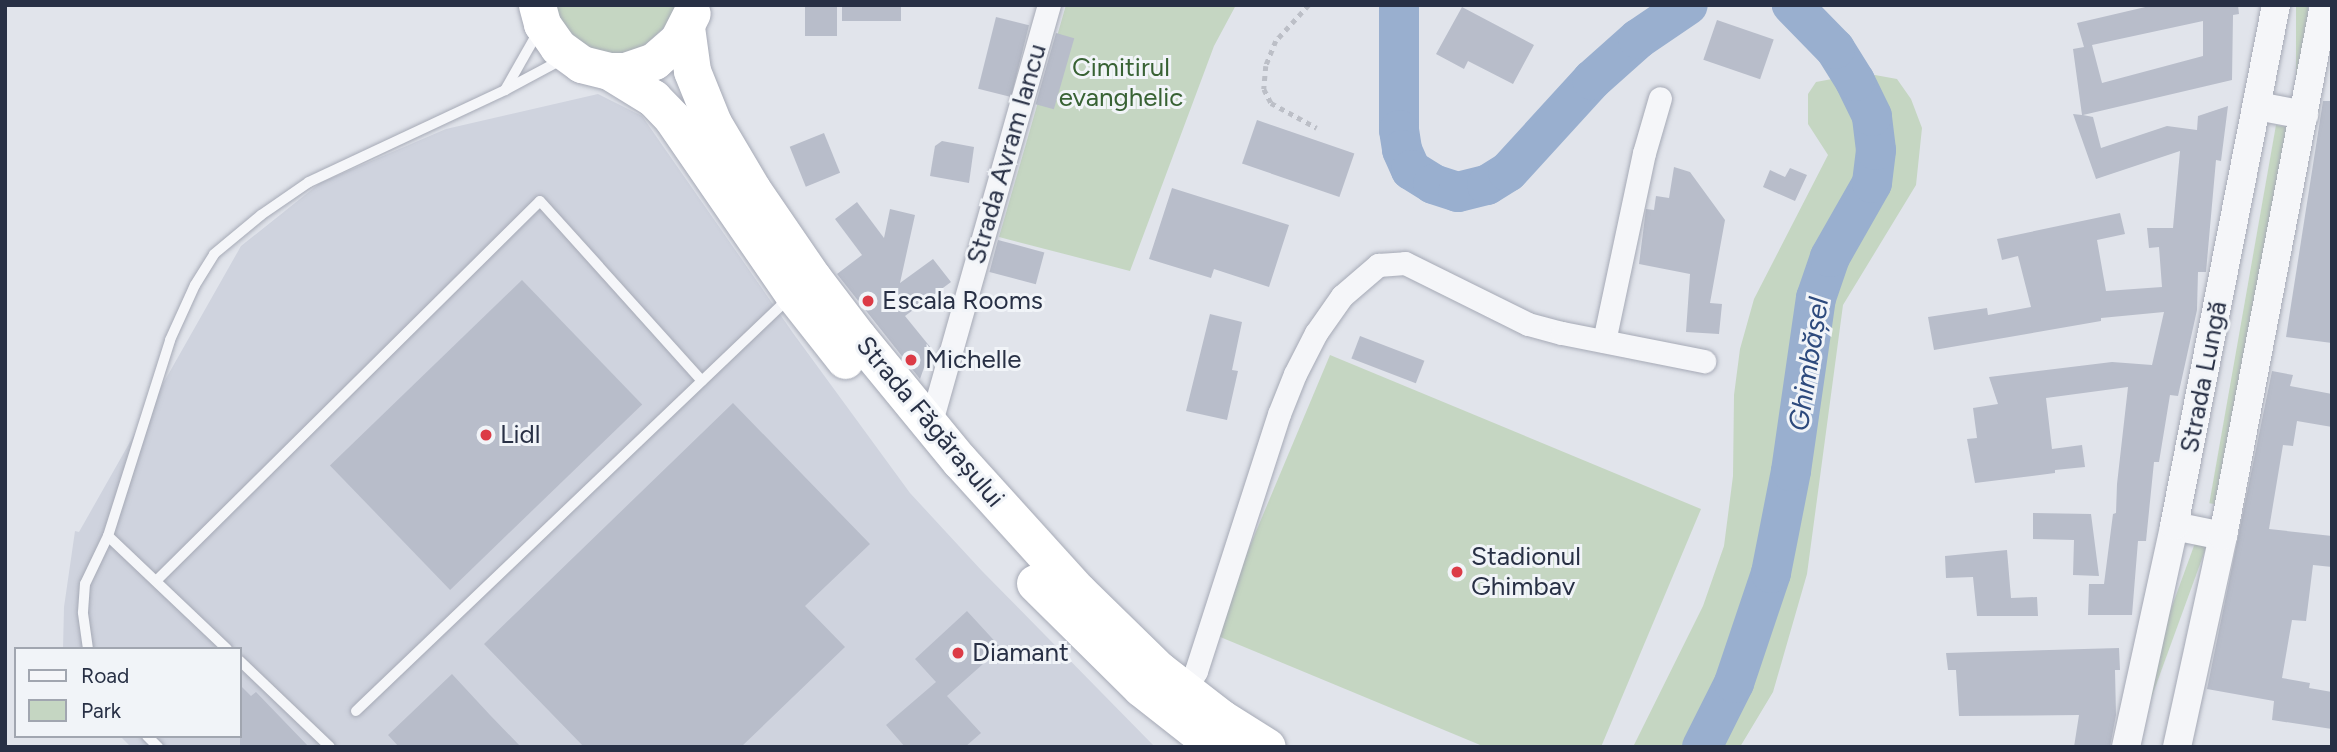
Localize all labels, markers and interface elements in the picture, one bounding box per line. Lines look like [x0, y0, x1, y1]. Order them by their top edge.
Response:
street label: Strada Avram Iancu [961, 40, 1053, 268]
park label: Cimitirul evanghelic [1059, 52, 1183, 114]
place label: Escala Rooms [882, 285, 1043, 317]
marker: Escala Rooms [860, 293, 876, 309]
water label: Ghimbășel [1781, 295, 1835, 433]
street label: Strada Lungă [2174, 299, 2234, 455]
street label: Strada Făgărașului [849, 330, 1011, 514]
place label: Michelle [925, 344, 1021, 376]
marker: Michelle [903, 352, 919, 368]
place label: Lidl [500, 419, 541, 451]
marker: Lidl [478, 427, 494, 443]
place label: Stadionul Ghimbav [1471, 541, 1581, 602]
marker: Stadionul Ghimbav [1449, 564, 1465, 580]
place label: Diamant [972, 637, 1069, 669]
marker: Diamant [950, 645, 966, 661]
legend [14, 647, 242, 738]
text: Road [81, 663, 129, 688]
text: Park [81, 698, 121, 723]

